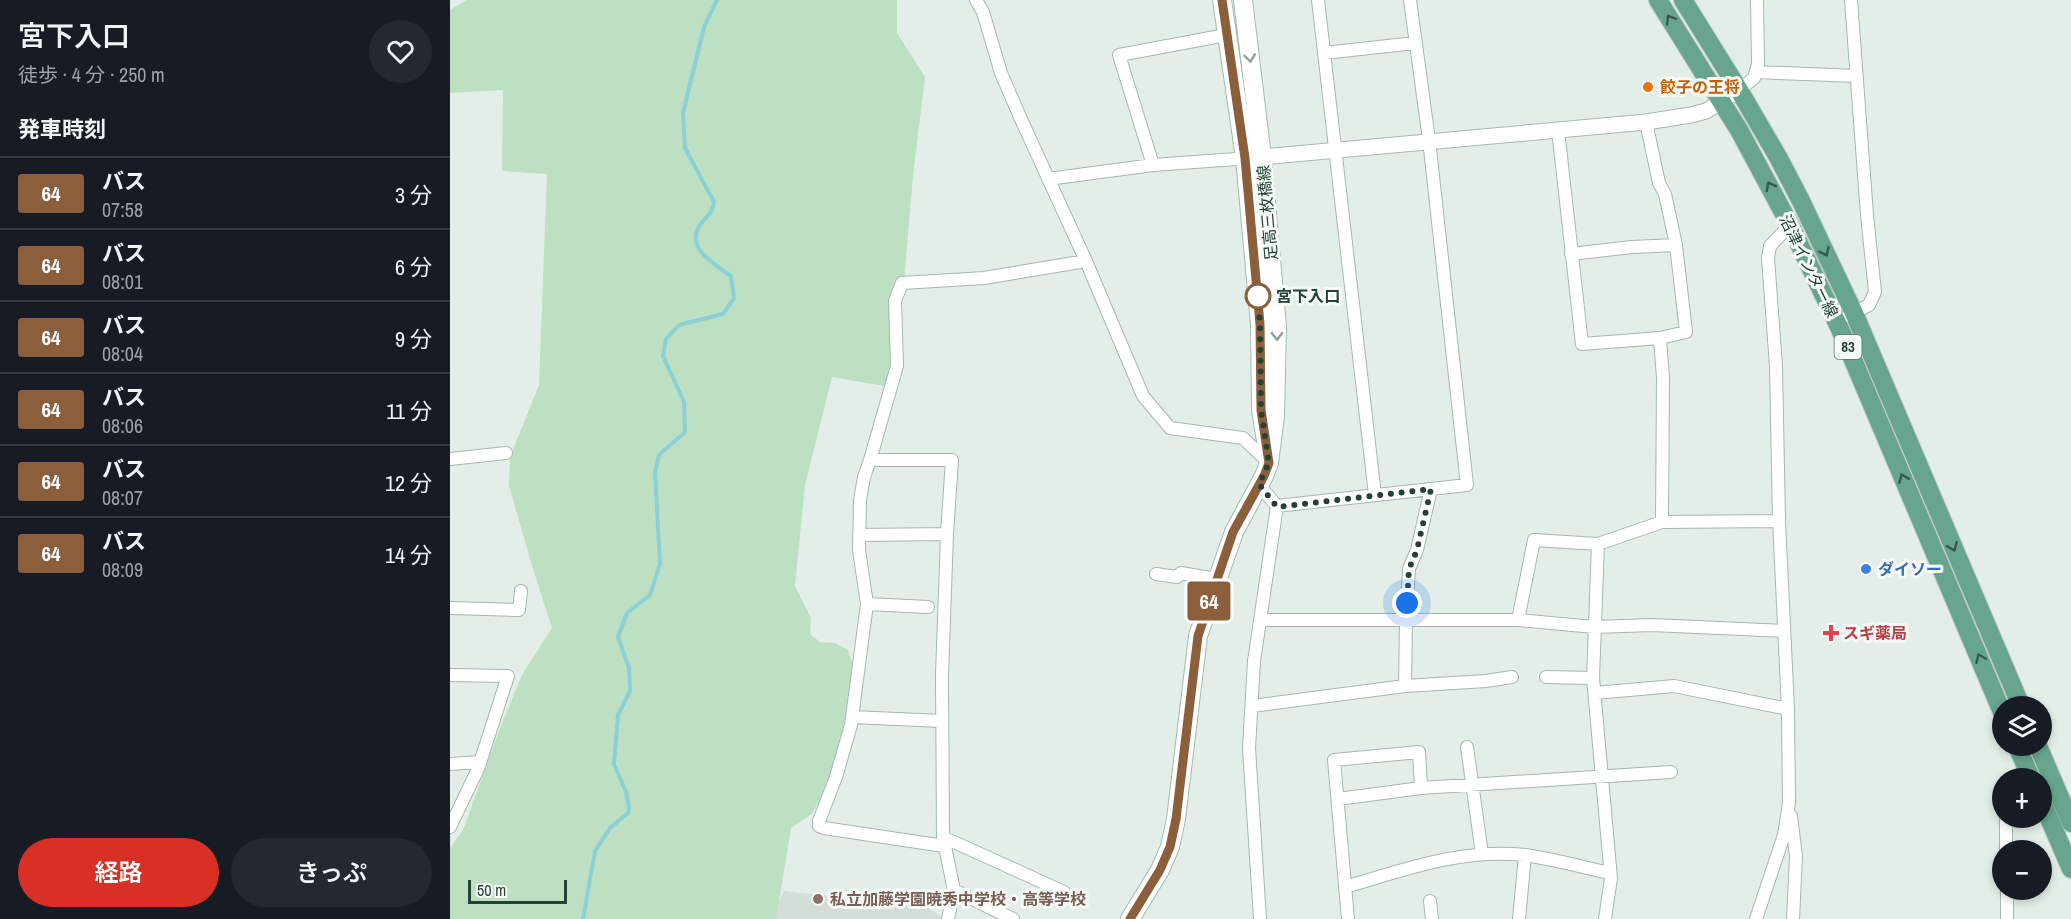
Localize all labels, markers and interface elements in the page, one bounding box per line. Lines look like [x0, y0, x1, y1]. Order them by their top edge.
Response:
one-way arrow [1666, 15, 1678, 25]
text: 宮下入口 [18, 17, 130, 55]
button: heart [369, 20, 432, 83]
one-way arrow [1243, 54, 1256, 63]
text: 徒歩 · 4 分 · 250 m [18, 61, 165, 88]
place label: 餃子の王将 [1660, 76, 1740, 98]
marker: 餃子の王将 [1641, 80, 1655, 94]
text: 発車時刻 [18, 114, 106, 144]
street label: 足高三枚橋線 [1252, 164, 1282, 262]
text: バス [102, 166, 146, 196]
text: 64 [41, 179, 61, 208]
text: 3 分 [395, 180, 432, 210]
one-way arrow [1766, 182, 1778, 193]
text: 07:58 [102, 196, 143, 223]
street label: 沼津インター線 [1775, 211, 1843, 321]
text: バス [102, 238, 146, 268]
one-way arrow [1817, 246, 1829, 257]
text: 64 [41, 251, 61, 280]
text: 6 分 [395, 252, 432, 282]
text: 08:01 [102, 268, 143, 295]
marker: 宮下入口 [1245, 283, 1271, 309]
place label: 宮下入口 [1276, 285, 1340, 307]
text: バス [102, 310, 146, 340]
text: 64 [41, 323, 61, 352]
text: 9 分 [395, 324, 432, 354]
one-way arrow [1271, 331, 1283, 340]
road number: 83 [1834, 335, 1862, 359]
text: 08:04 [102, 340, 143, 367]
text: バス [102, 382, 146, 412]
text: 64 [41, 395, 61, 424]
text: 11 分 [386, 396, 432, 426]
text: 08:06 [102, 412, 143, 439]
text: バス [102, 454, 146, 484]
text: 64 [41, 467, 61, 496]
text: 12 分 [385, 468, 432, 498]
one-way arrow [1898, 474, 1910, 485]
text: 08:07 [102, 484, 143, 511]
text: バス [102, 526, 146, 556]
text: 64 [41, 539, 61, 568]
text: 14 分 [385, 540, 432, 570]
one-way arrow [1946, 540, 1958, 551]
text: 08:09 [102, 556, 143, 583]
place label: ダイソー [1878, 558, 1942, 580]
marker: ダイソー [1859, 562, 1873, 576]
line badge: 64 [1182, 582, 1236, 620]
text: 64 [1199, 587, 1219, 616]
your location [1392, 588, 1422, 618]
place label: スギ薬局 [1843, 622, 1907, 644]
marker: スギ薬局 [1824, 626, 1838, 640]
one-way arrow [1975, 653, 1987, 664]
map controls [1992, 696, 2052, 900]
button: layers [1992, 696, 2052, 756]
button: + [1992, 768, 2052, 828]
button: 経路 [18, 838, 219, 907]
button: きっぷ [231, 838, 432, 907]
button: − [1992, 840, 2052, 900]
scale bar [468, 877, 567, 904]
text: 50 m [477, 879, 506, 901]
place label: 私立加藤学園暁秀中学校・高等学校 [830, 888, 1086, 910]
marker: 私立加藤学園暁秀中学校・高等学校 [811, 892, 825, 906]

